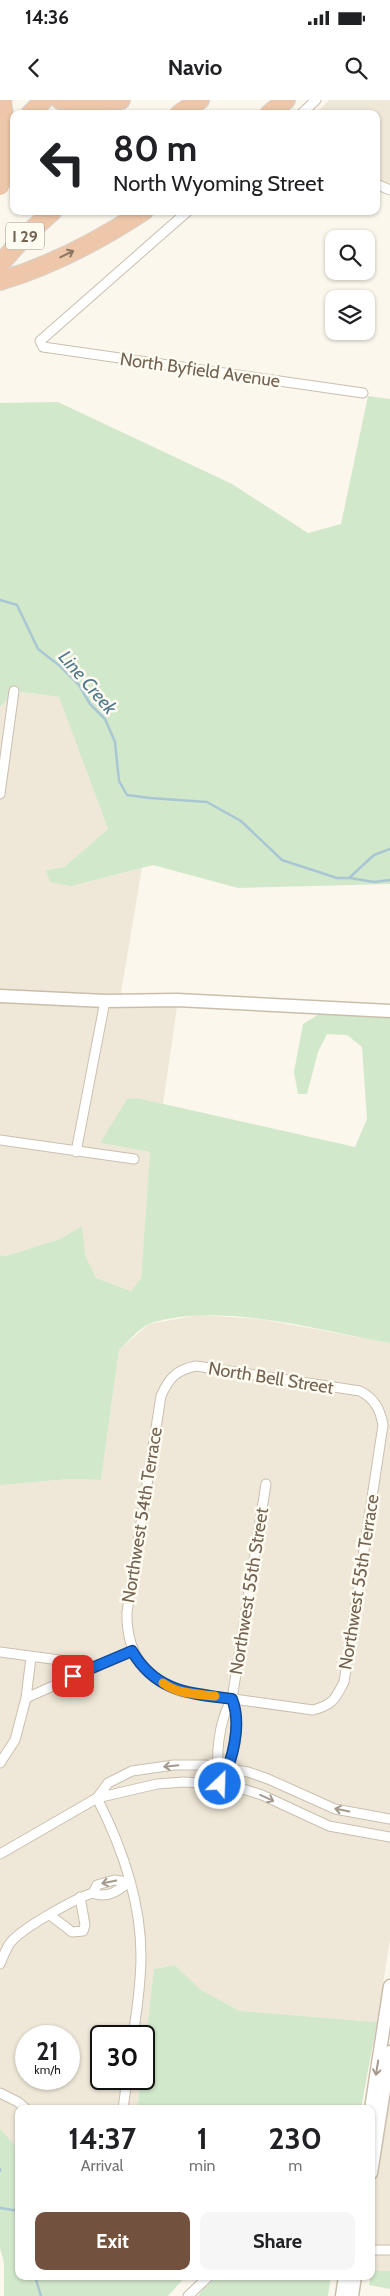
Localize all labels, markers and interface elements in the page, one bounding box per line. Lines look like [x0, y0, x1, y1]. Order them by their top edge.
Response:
text: 14:36 [25, 6, 69, 29]
icon: back [20, 54, 48, 82]
text: Navio [168, 54, 222, 81]
icon: search [342, 54, 370, 82]
text: 80 m [113, 127, 197, 170]
icon: left [30, 130, 95, 195]
text: North Wyoming Street [113, 170, 324, 197]
road number: I 29 [6, 222, 44, 250]
map controls [325, 230, 375, 340]
button: search [325, 230, 375, 280]
one-way arrow [59, 249, 74, 258]
button: layers [325, 290, 375, 340]
street label: North Byfield Avenue [118, 348, 282, 392]
water label: Line Creek [54, 646, 122, 720]
street label: North Bell Street [207, 1357, 335, 1399]
street label: Northwest 54th Terrace [117, 1425, 167, 1605]
street label: Northwest 55th Terrace [334, 1493, 384, 1671]
street label: Northwest 55th Street [225, 1506, 273, 1676]
pin [52, 1655, 94, 1697]
icon: arrive [59, 1662, 87, 1690]
position arrow [193, 1757, 245, 1809]
one-way arrow [163, 1761, 179, 1771]
one-way arrow [259, 1793, 274, 1803]
one-way arrow [335, 1805, 351, 1815]
one-way arrow [101, 1878, 117, 1888]
speed limit sign: 30 [90, 2025, 155, 2090]
text: 21 [36, 2036, 59, 2066]
one-way arrow [372, 2060, 382, 2076]
text: km/h [34, 2062, 61, 2077]
text: 14:37 [68, 2120, 136, 2157]
text: 1 [197, 2120, 208, 2157]
text: 230 [269, 2120, 322, 2157]
text: Arrival [81, 2156, 123, 2175]
text: min [189, 2156, 215, 2175]
text: m [288, 2156, 302, 2175]
button: Exit [35, 2212, 190, 2270]
button: Share [200, 2212, 355, 2270]

